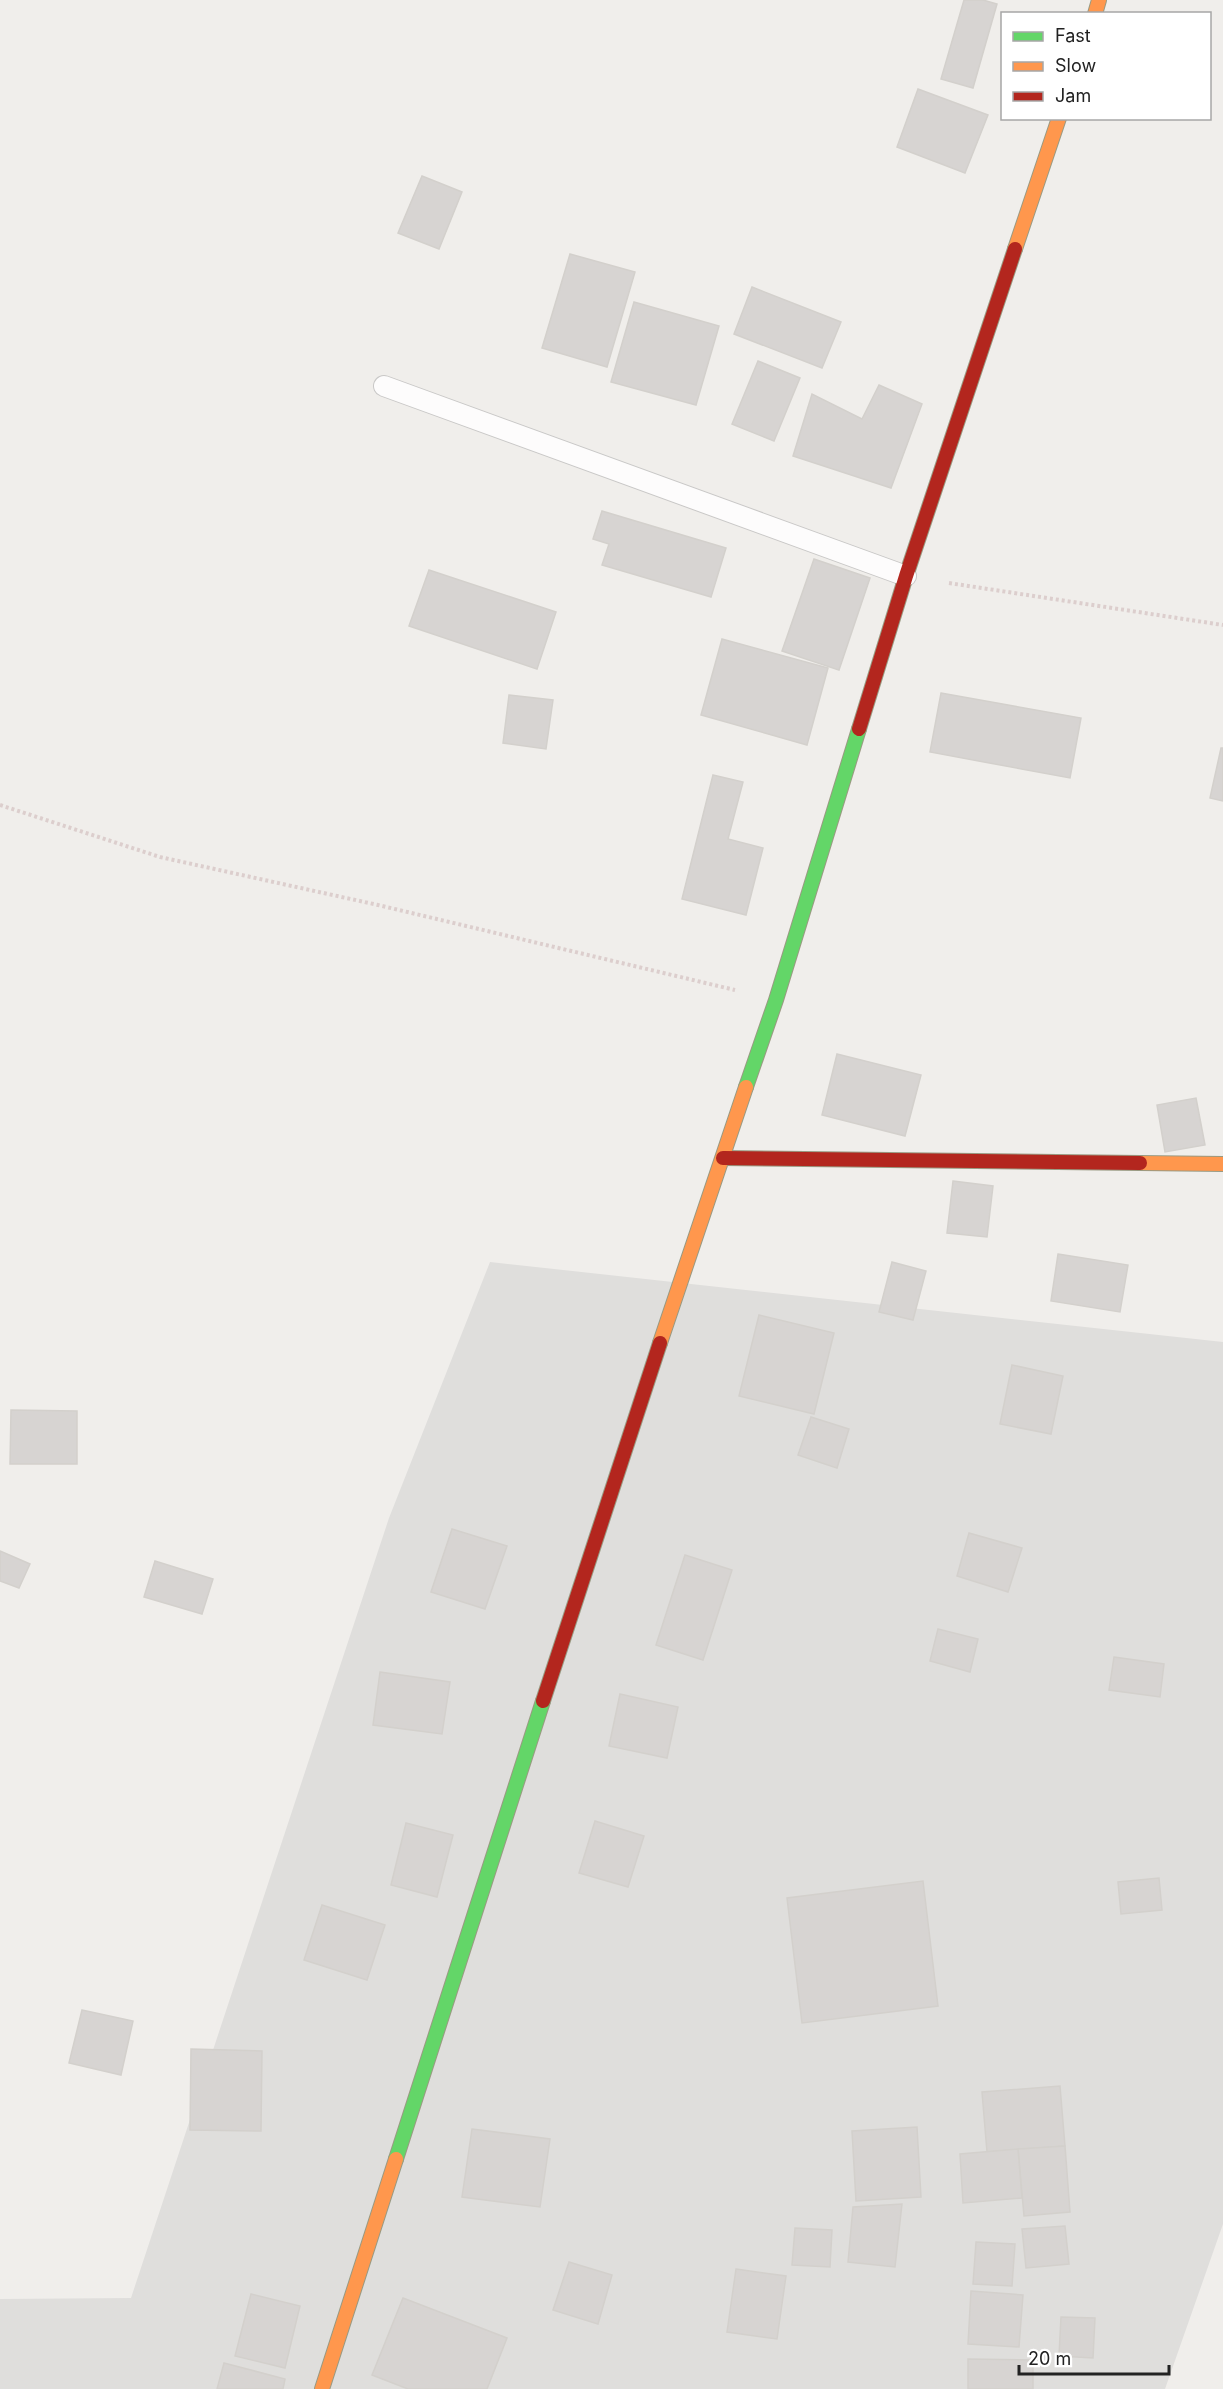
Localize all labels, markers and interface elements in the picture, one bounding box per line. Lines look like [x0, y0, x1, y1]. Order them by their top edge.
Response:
legend [1001, 12, 1211, 120]
text: Fast [1055, 25, 1091, 46]
text: Slow [1055, 55, 1096, 76]
text: Jam [1055, 85, 1091, 106]
scale bar [1019, 2338, 1169, 2376]
text: 20 m [1028, 2348, 1071, 2369]

